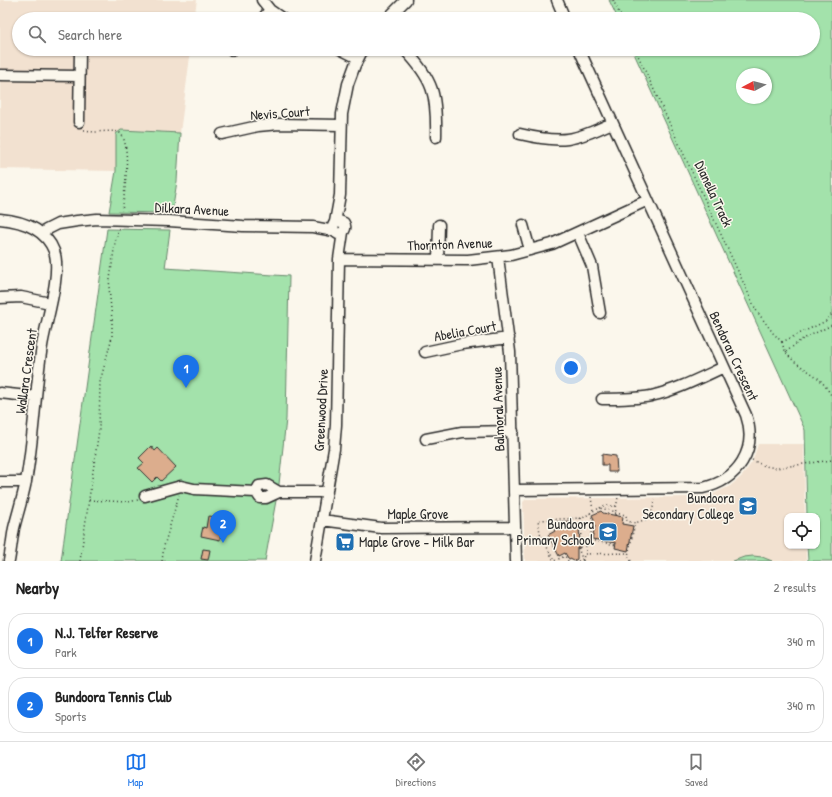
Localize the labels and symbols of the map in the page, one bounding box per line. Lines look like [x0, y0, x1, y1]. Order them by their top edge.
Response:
north arrow [736, 68, 772, 104]
street label: Nevis Court [250, 101, 310, 124]
street label: Dianella Track [691, 158, 738, 230]
street label: Dilkara Avenue [154, 197, 230, 220]
street label: Thornton Avenue [407, 233, 493, 254]
street label: Bendoran Crescent [705, 308, 764, 404]
street label: Abelia Court [432, 316, 498, 345]
street label: Wallara Crescent [10, 327, 41, 415]
pin: 1 [173, 355, 199, 388]
your location [561, 358, 581, 378]
street label: Balmoral Avenue [487, 366, 508, 452]
street label: Greenwood Drive [309, 368, 332, 452]
place label: Bundoora Secondary College [642, 488, 735, 524]
school or university icon: Bundoora Secondary College [737, 495, 759, 517]
street label: Maple Grove [387, 504, 449, 524]
pin: 2 [210, 510, 236, 543]
place label: Bundoora Primary School [516, 514, 595, 550]
school or university icon: Bundoora Primary School [597, 521, 619, 543]
supermarket icon: Maple Grove - Milk Bar [334, 531, 356, 553]
place label: Maple Grove - Milk Bar [359, 532, 475, 552]

